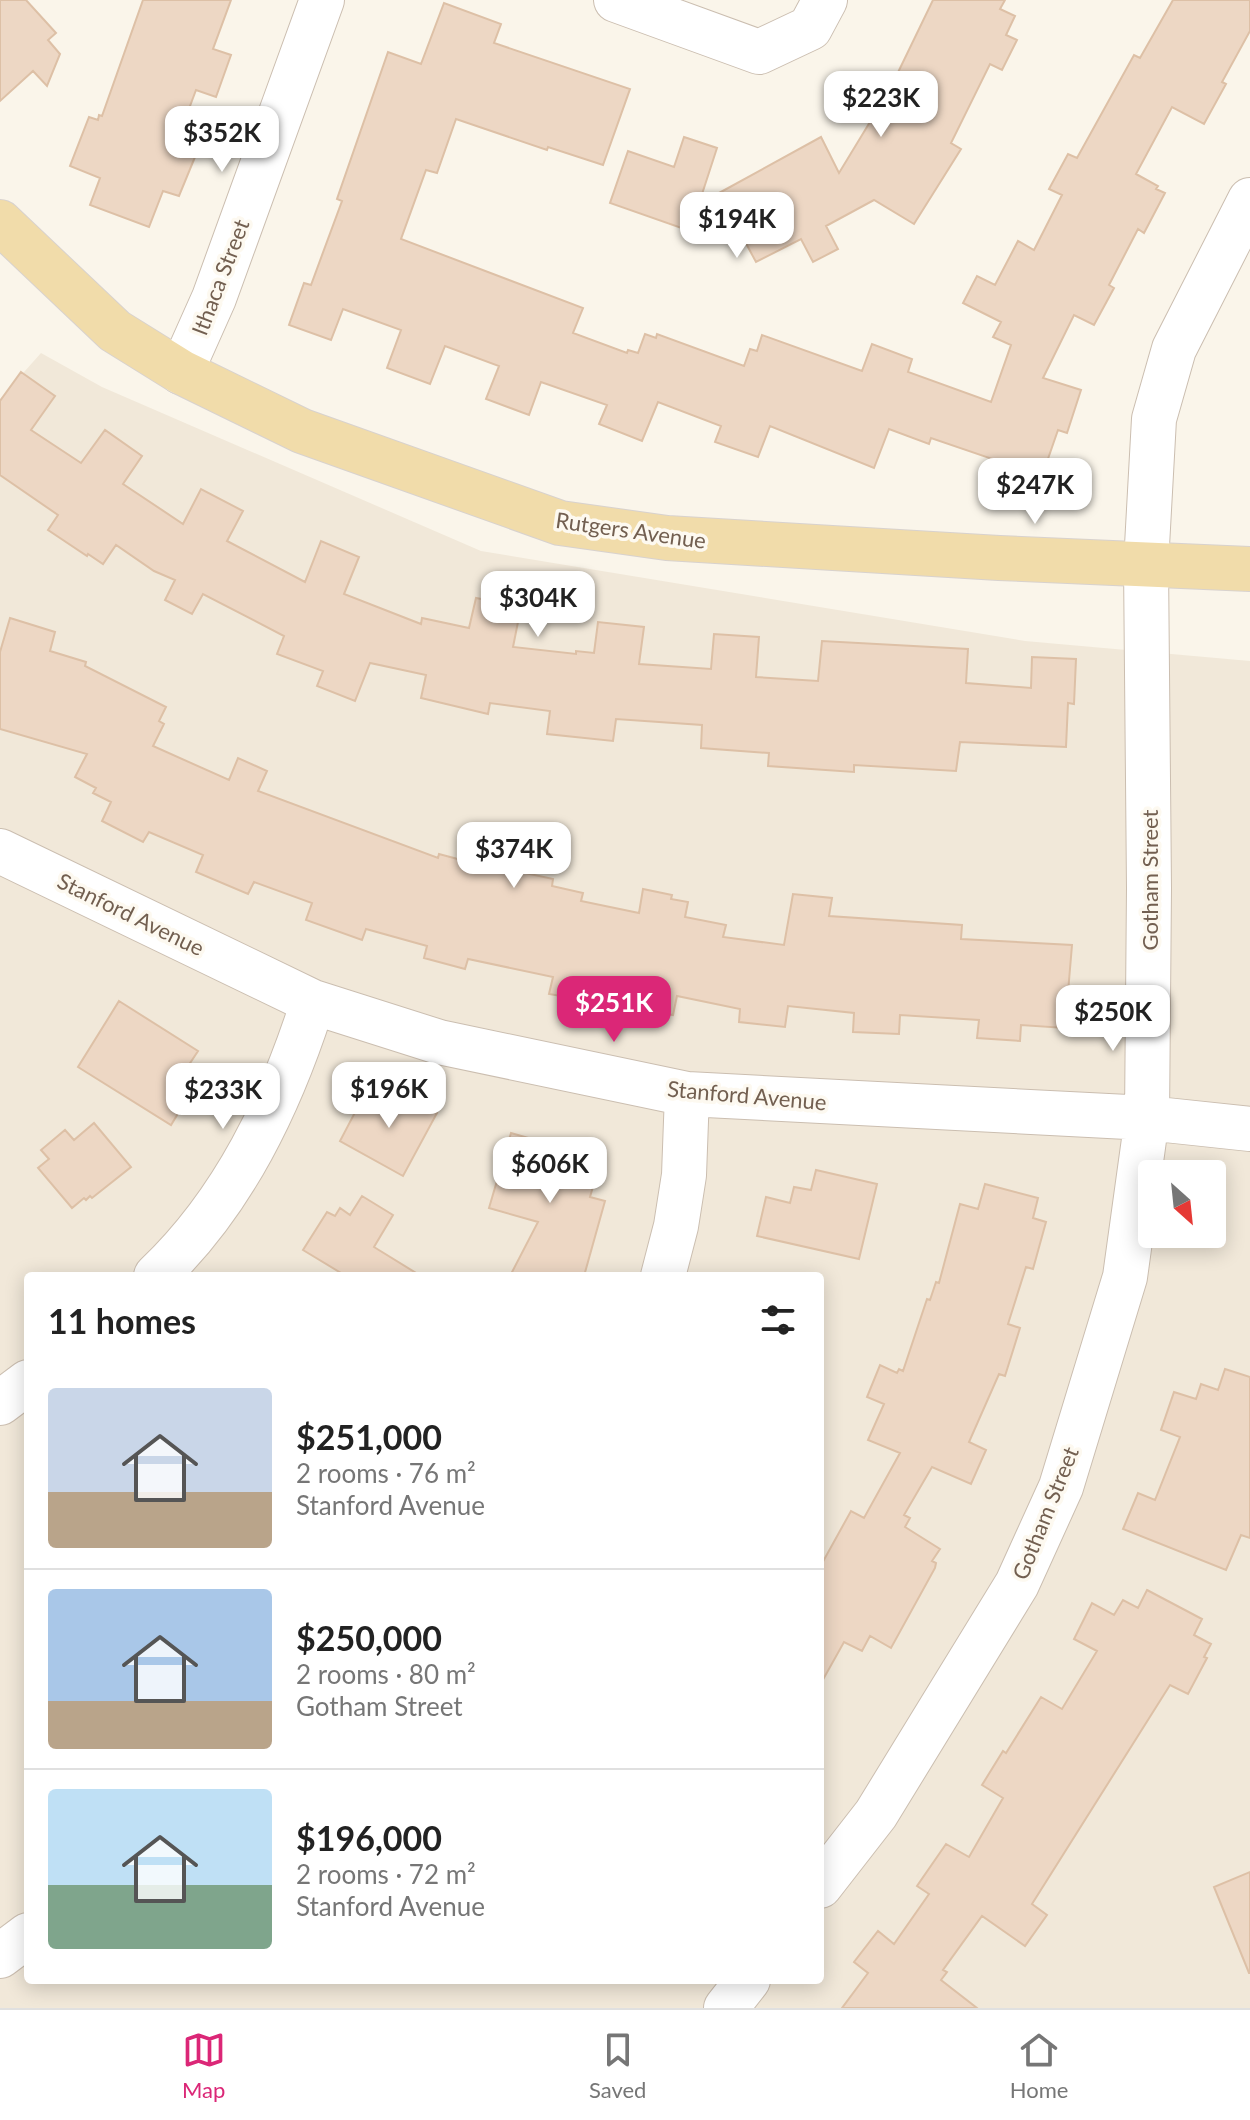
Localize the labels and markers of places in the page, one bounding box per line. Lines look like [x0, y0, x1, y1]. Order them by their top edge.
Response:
pin: $223K [825, 71, 937, 139]
pin: $352K [166, 106, 278, 174]
pin: $194K [681, 192, 793, 260]
pin: $247K [979, 458, 1091, 526]
pin: $304K [482, 571, 594, 639]
pin: $374K [458, 822, 570, 890]
pin: $251K [558, 976, 670, 1044]
pin: $250K [1057, 985, 1169, 1053]
pin: $196K [333, 1062, 445, 1130]
pin: $233K [167, 1063, 279, 1131]
pin: $606K [494, 1137, 606, 1205]

